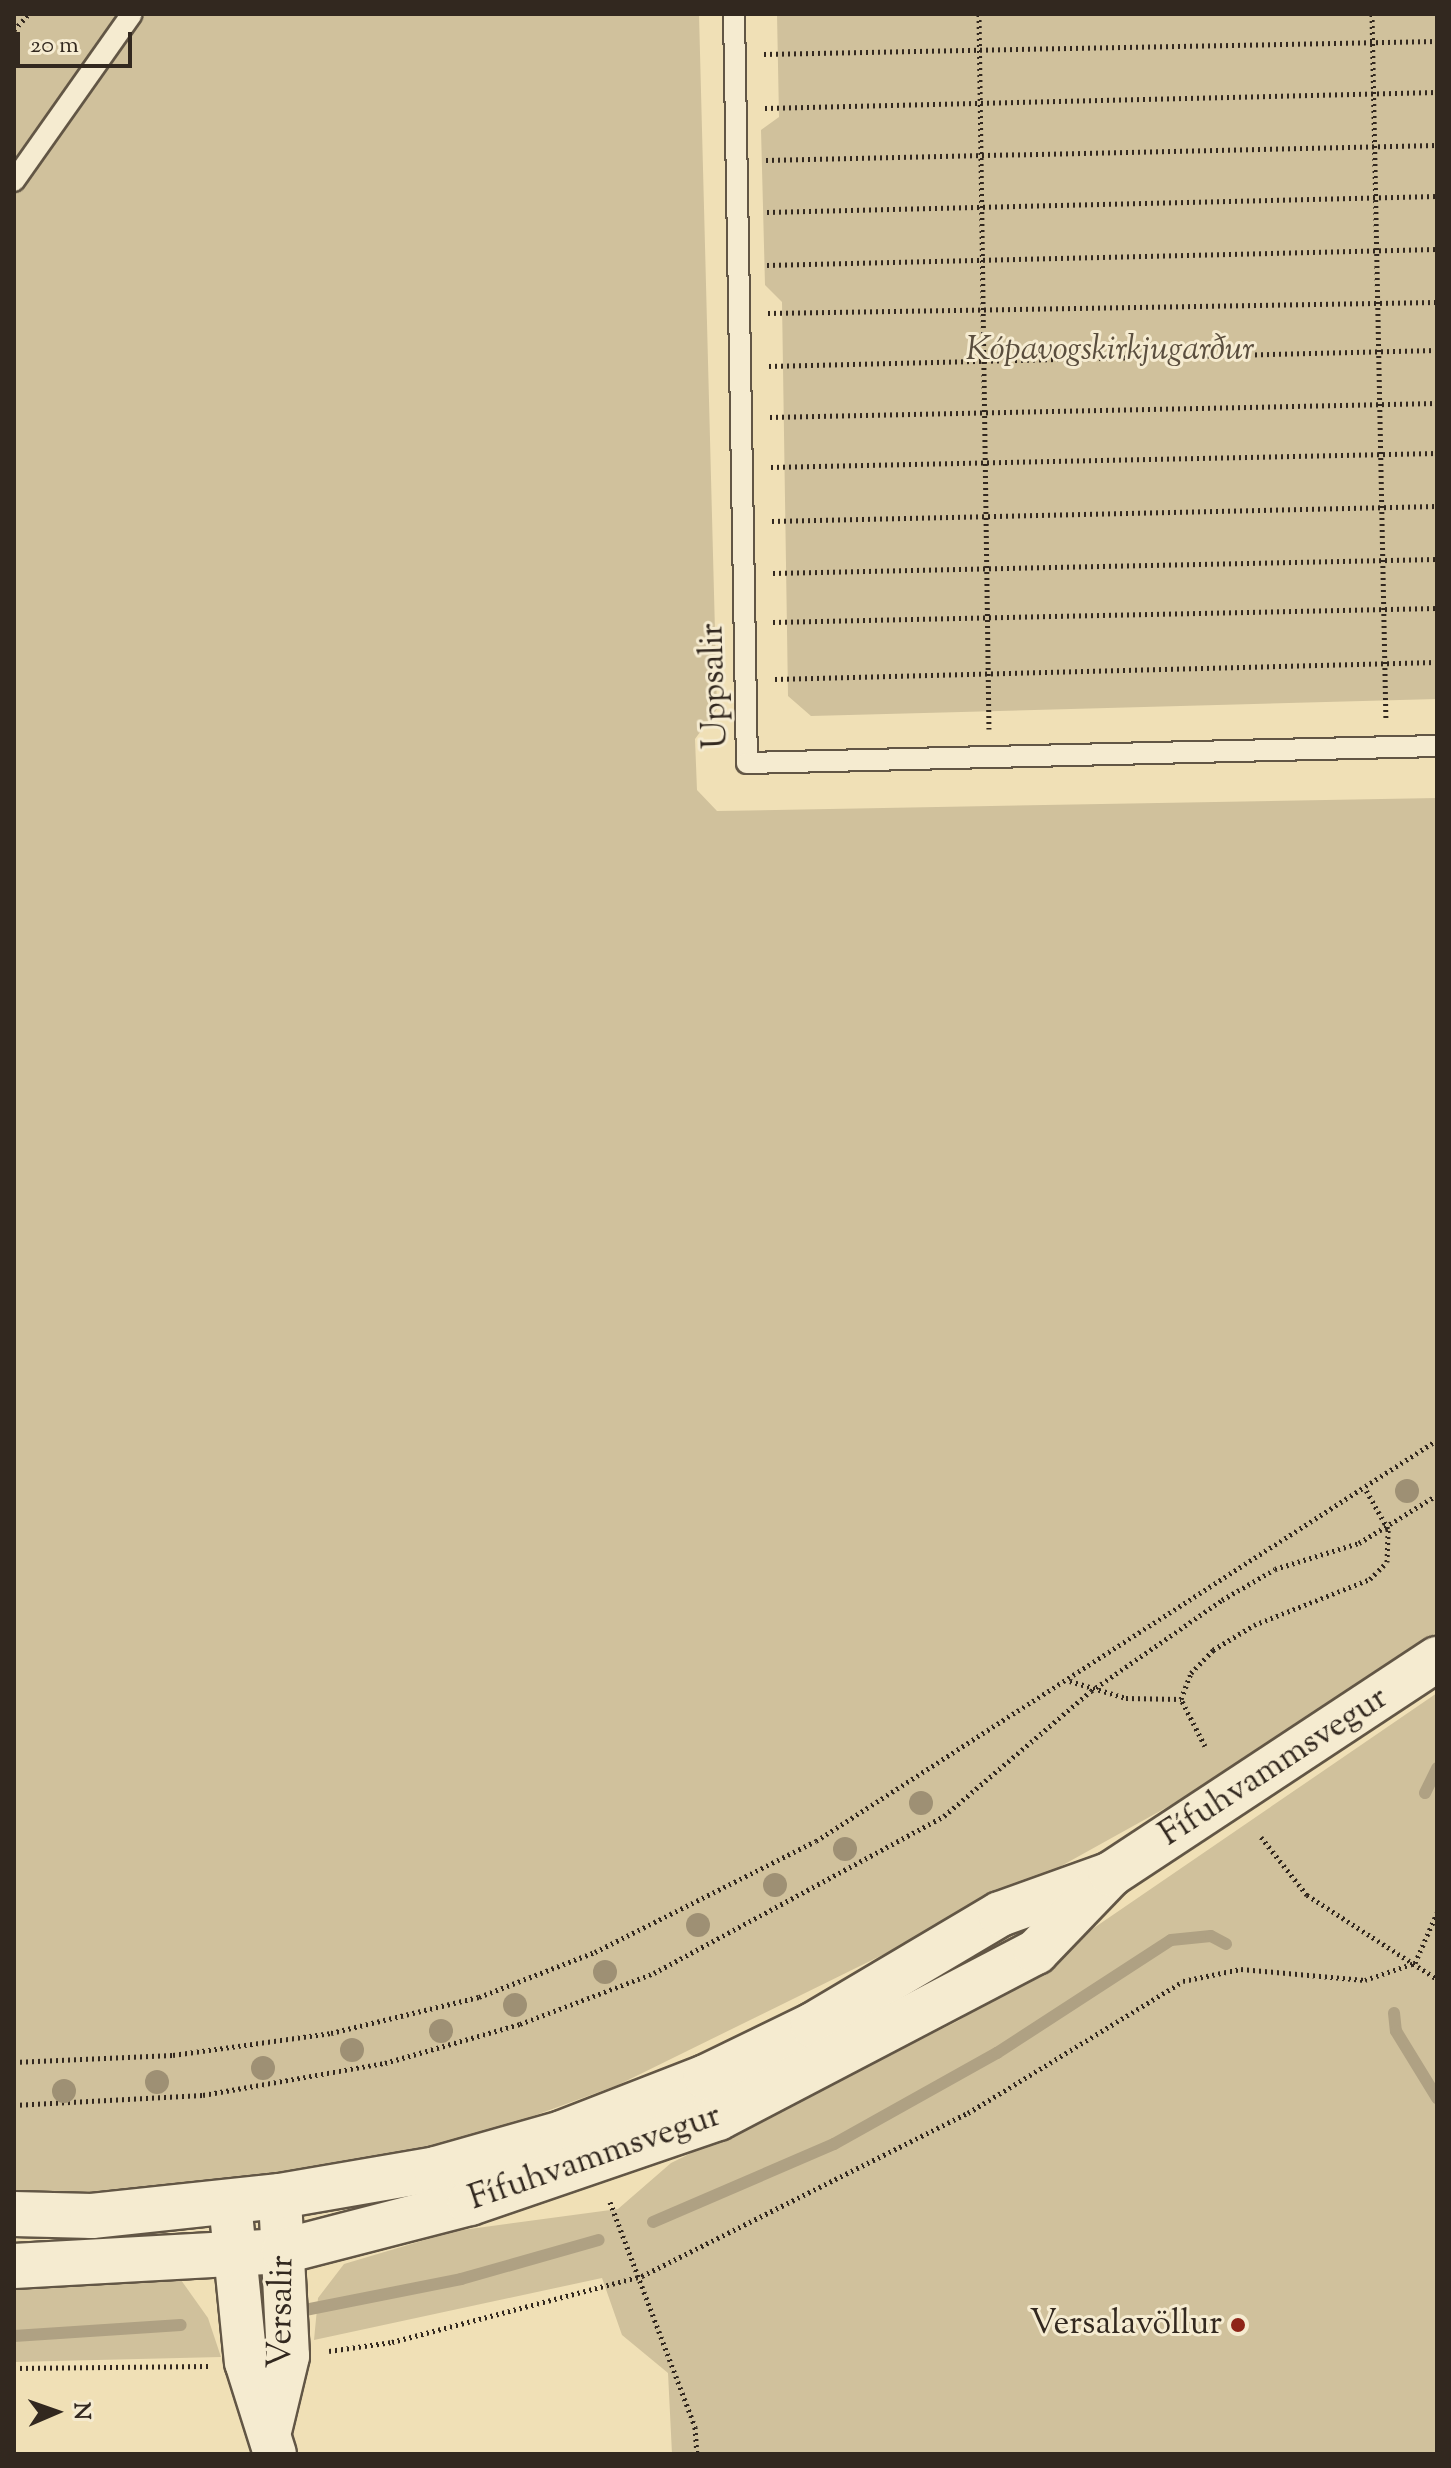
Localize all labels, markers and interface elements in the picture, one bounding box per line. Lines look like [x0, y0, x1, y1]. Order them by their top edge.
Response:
scale bar [20, 16, 136, 66]
text: 20 m [30, 29, 79, 63]
park label: Kópavogskirkjugarður [966, 331, 1254, 371]
street label: Uppsalir [692, 622, 738, 750]
street label: Fífuhvammsvegur [1152, 1678, 1396, 1856]
street label: Fífuhvammsvegur [464, 2096, 726, 2220]
street label: Versalir [261, 2255, 303, 2369]
place label: Versalavöllur [1029, 2305, 1222, 2345]
marker: Versalavöllur [1229, 2316, 1247, 2334]
north arrow [16, 2372, 96, 2452]
text: N [64, 2402, 96, 2420]

